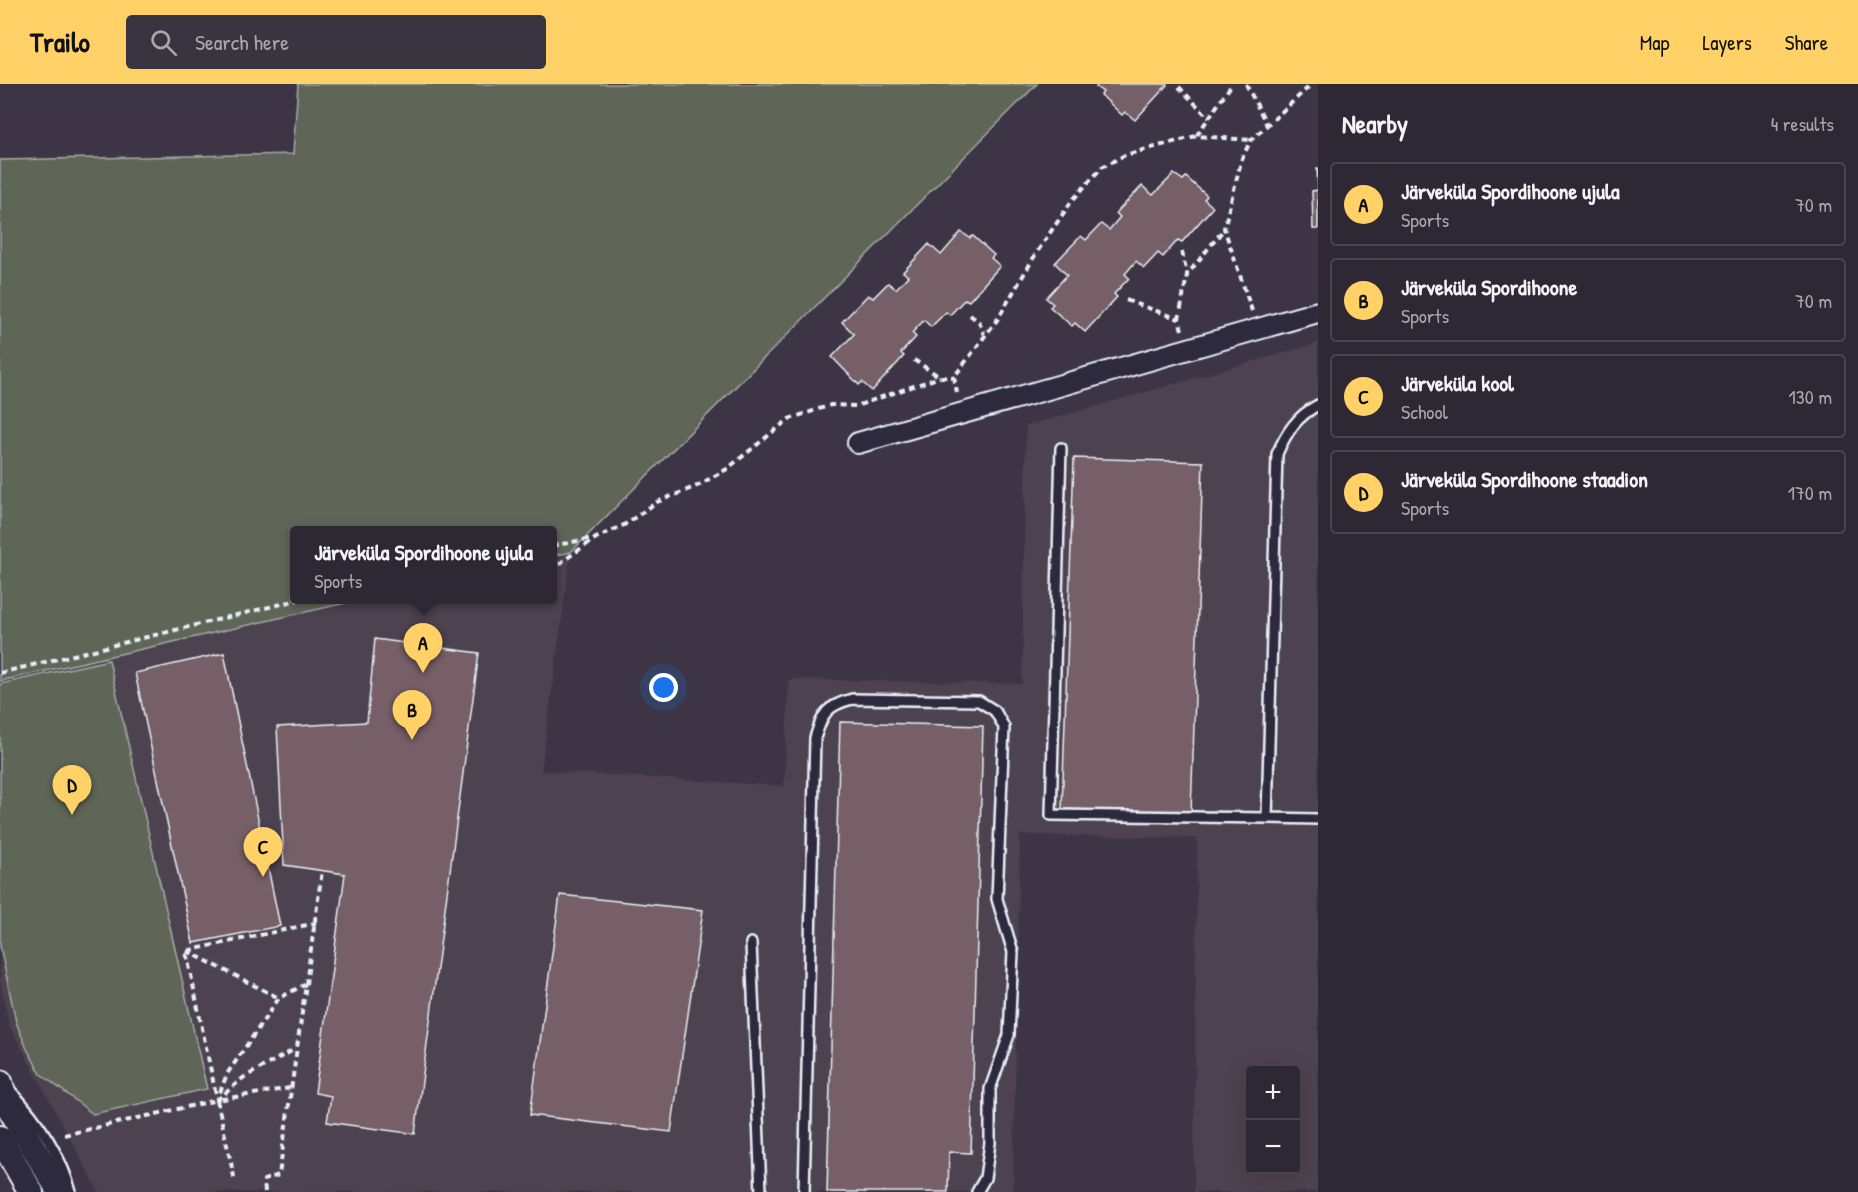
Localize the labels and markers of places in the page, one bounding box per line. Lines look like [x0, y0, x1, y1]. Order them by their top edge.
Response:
pin: A [404, 624, 442, 673]
pin: B [392, 690, 432, 740]
pin: D [52, 766, 92, 815]
pin: C [244, 828, 282, 877]

